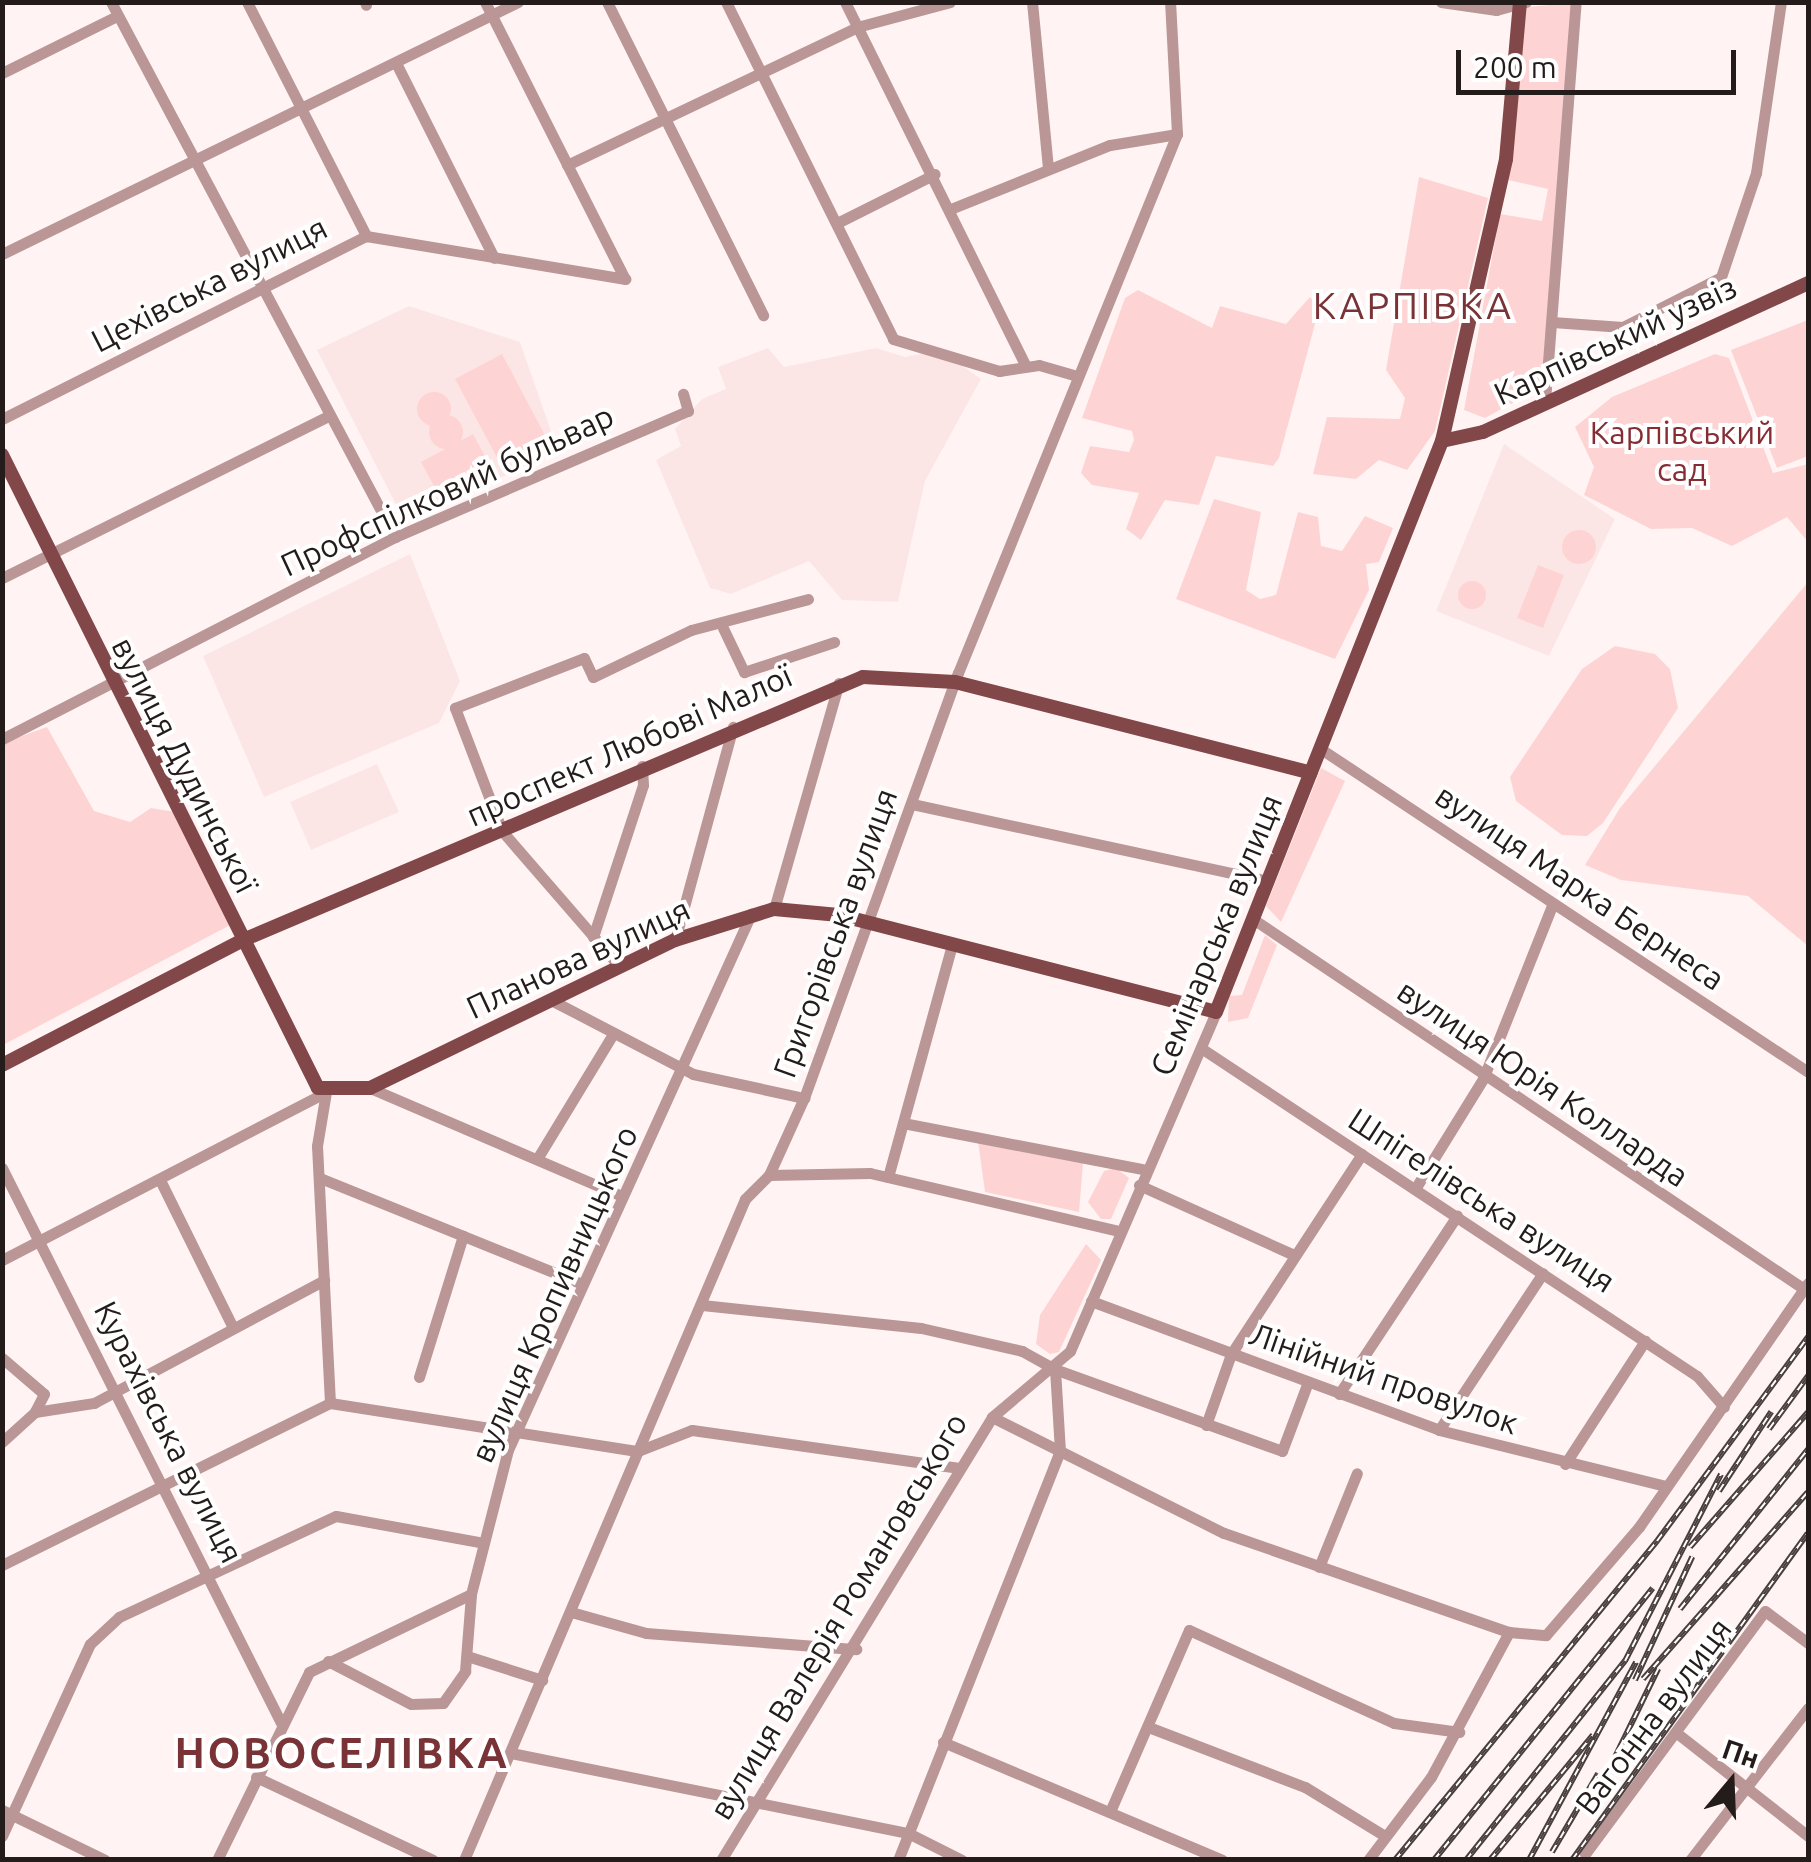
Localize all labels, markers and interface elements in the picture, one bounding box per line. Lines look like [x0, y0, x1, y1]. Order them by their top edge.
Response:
scale bar [1461, 30, 1741, 92]
text: 200 m [1473, 50, 1557, 84]
street label: Цехівська вулиця [85, 208, 333, 360]
street label: Карпівський узвіз [1488, 267, 1742, 413]
district label: КАРПІВКА [1313, 283, 1513, 329]
street label: Профспілковий бульвар [275, 396, 619, 584]
park label: Карпівський сад [1590, 414, 1774, 489]
street label: вулиця Дудинської [104, 631, 266, 899]
street label: проспект Любові Малої [460, 656, 798, 834]
street label: вулиця Марка Бернеса [1428, 776, 1732, 998]
street label: Григорівська вулиця [765, 783, 905, 1083]
street label: Семінарська вулиця [1142, 789, 1290, 1081]
street label: Планова вулиця [460, 889, 696, 1027]
street label: вулиця Юрія Колларда [1390, 971, 1696, 1195]
street label: Шпігелівська вулиця [1342, 1100, 1622, 1300]
street label: вулиця Кропивницького [462, 1120, 646, 1468]
street label: Курахівська вулиця [86, 1295, 252, 1569]
street label: Лінійний провулок [1245, 1314, 1523, 1442]
street label: вулиця Валерія Романовського [701, 1406, 975, 1826]
street label: Вагонна вулиця [1567, 1610, 1739, 1822]
district label: НОВОСЕЛІВКА [175, 1728, 509, 1778]
north arrow [1681, 1732, 1781, 1832]
text: Пн [1719, 1733, 1763, 1774]

